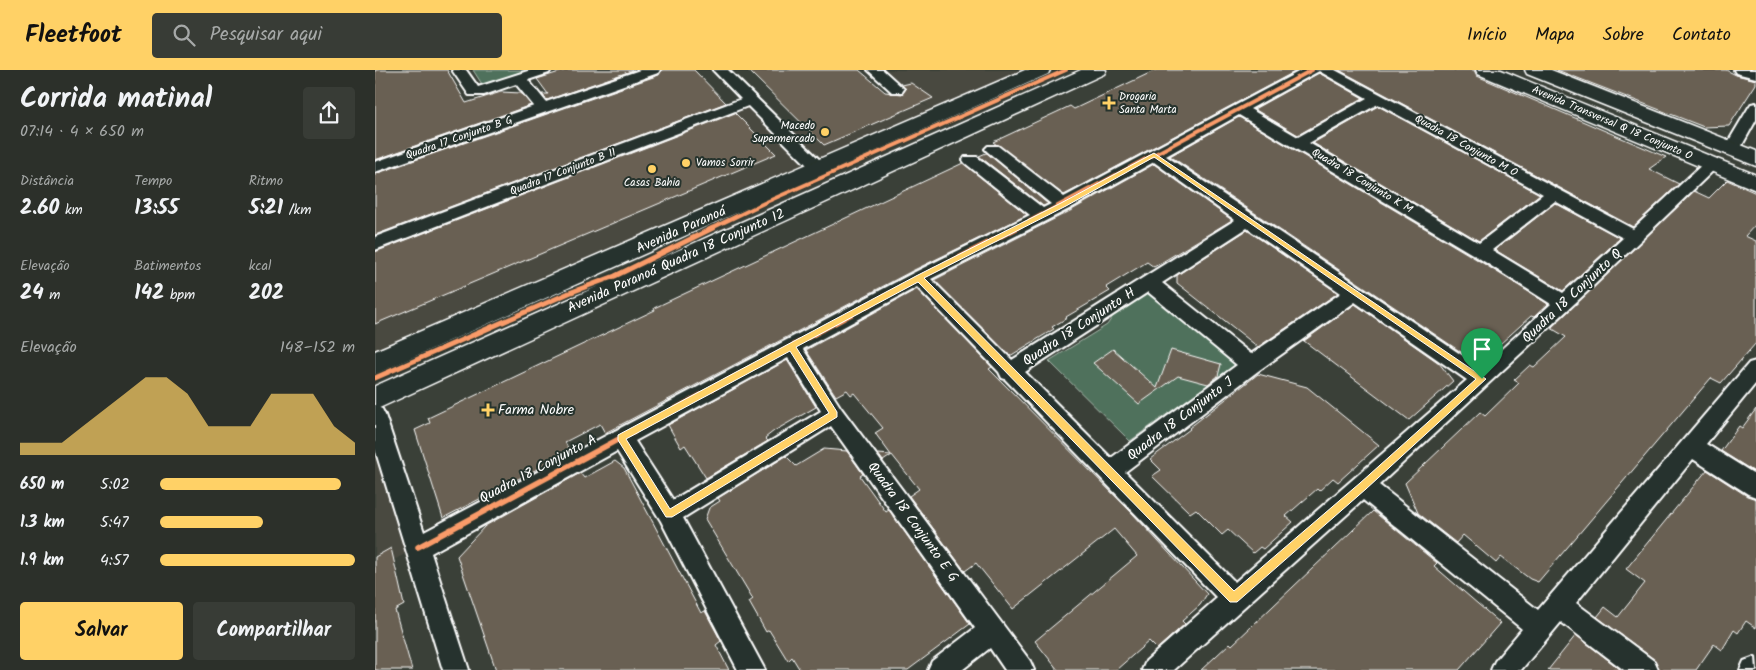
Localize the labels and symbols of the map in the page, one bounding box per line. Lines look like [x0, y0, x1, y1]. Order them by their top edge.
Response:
street label: Avenida Transversal Q 18 Conjunto O [1529, 81, 1695, 165]
place label: Drogaria Santa Marta [1119, 88, 1177, 119]
marker: Drogaria Santa Marta [1103, 97, 1115, 109]
street label: Quadra 18 Conjunto M O [1411, 110, 1521, 182]
street label: Quadra 17 Conjunto B G [403, 111, 515, 165]
place label: Macedo Supermercado [752, 117, 815, 148]
marker: Macedo Supermercado [819, 126, 831, 138]
street label: Quadra 17 Conjunto B 11 [507, 143, 619, 201]
street label: Quadra 18 Conjunto K M [1308, 144, 1416, 219]
place label: Vamos Sorrir [696, 154, 756, 172]
marker: Vamos Sorrir [680, 157, 692, 169]
marker: Casas Bahia [646, 163, 658, 175]
place label: Casas Bahia [624, 174, 680, 192]
street label: Avenida Paranoá [632, 200, 731, 260]
street label: Avenida Paranoá Quadra 18 Conjunto 12 [564, 203, 788, 319]
street label: Quadra 18 Conjunto Q [1517, 243, 1627, 349]
street label: Quadra 18 Conjunto H [1018, 282, 1140, 372]
pin [1461, 328, 1503, 379]
street label: Quadra 18 Conjunto J [1122, 371, 1238, 466]
place label: Farma Nobre [498, 399, 575, 421]
marker: Farma Nobre [482, 404, 494, 416]
street label: Quadra 18 Conjunto A [475, 429, 601, 509]
street label: Quadra 18 Conjunto E G [862, 457, 964, 587]

